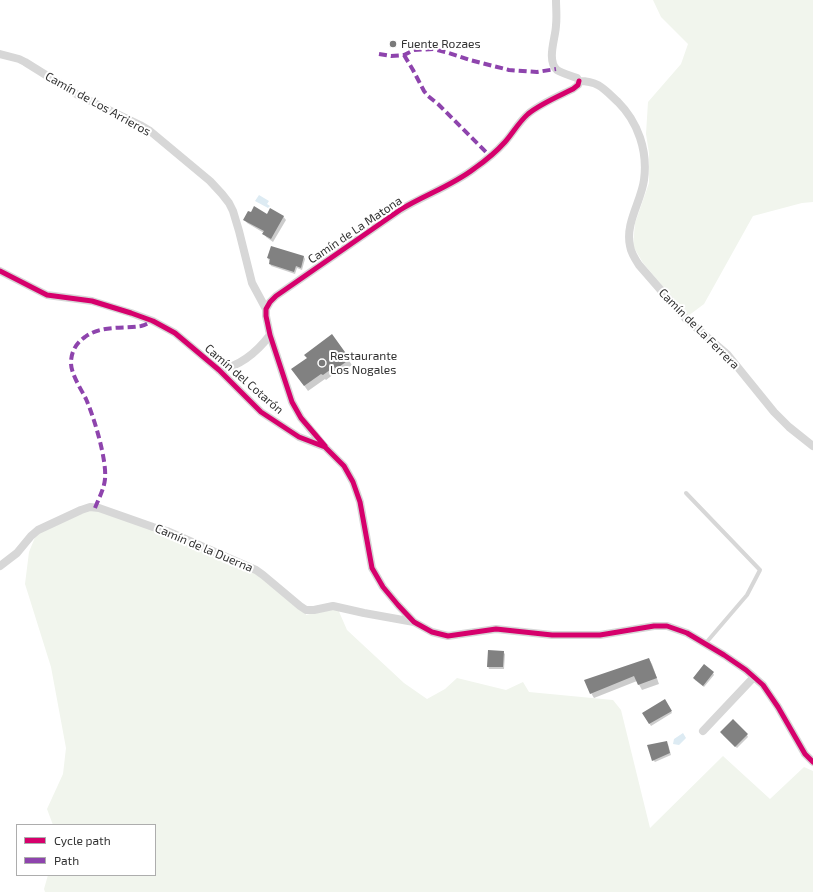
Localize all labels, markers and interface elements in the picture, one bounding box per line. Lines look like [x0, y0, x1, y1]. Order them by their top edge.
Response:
place label: Fuente Rozaes [401, 37, 481, 51]
marker: Fuente Rozaes [388, 39, 398, 49]
street label: Camín de Los Arrieros [43, 69, 153, 139]
street label: Camín de La Matona [305, 193, 405, 267]
street label: Camín de La Ferrera [656, 286, 742, 372]
street label: Camín del Cotarón [202, 341, 286, 417]
place label: Restaurante Los Nogales [330, 349, 397, 377]
marker: Restaurante Los Nogales [317, 358, 327, 368]
street label: Camín de la Duerna [153, 521, 255, 575]
legend [16, 824, 156, 876]
text: Cycle path [54, 833, 111, 847]
text: Path [54, 853, 79, 867]

